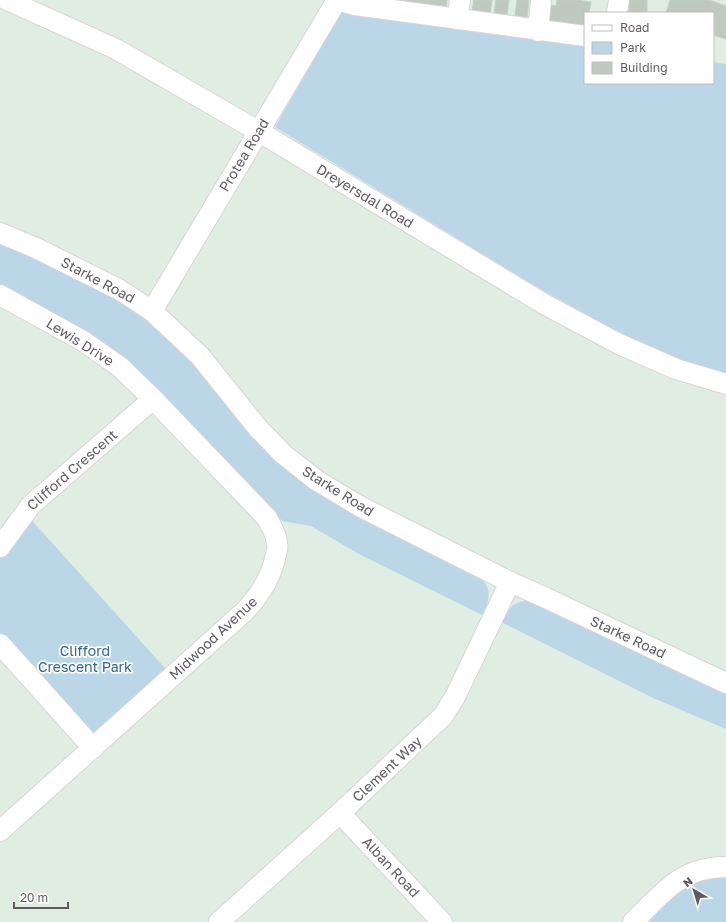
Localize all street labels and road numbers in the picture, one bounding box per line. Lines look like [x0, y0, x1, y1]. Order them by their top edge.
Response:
street label: Protea Road [215, 115, 272, 194]
street label: Dreyersdal Road [314, 160, 417, 231]
street label: Starke Road [58, 253, 138, 306]
street label: Lewis Drive [43, 314, 117, 369]
street label: Clifford Crescent [23, 426, 120, 513]
street label: Starke Road [299, 462, 377, 519]
street label: Midwood Avenue [165, 593, 260, 683]
street label: Starke Road [588, 612, 669, 661]
street label: Clement Way [349, 732, 425, 805]
street label: Alban Road [359, 833, 424, 900]

